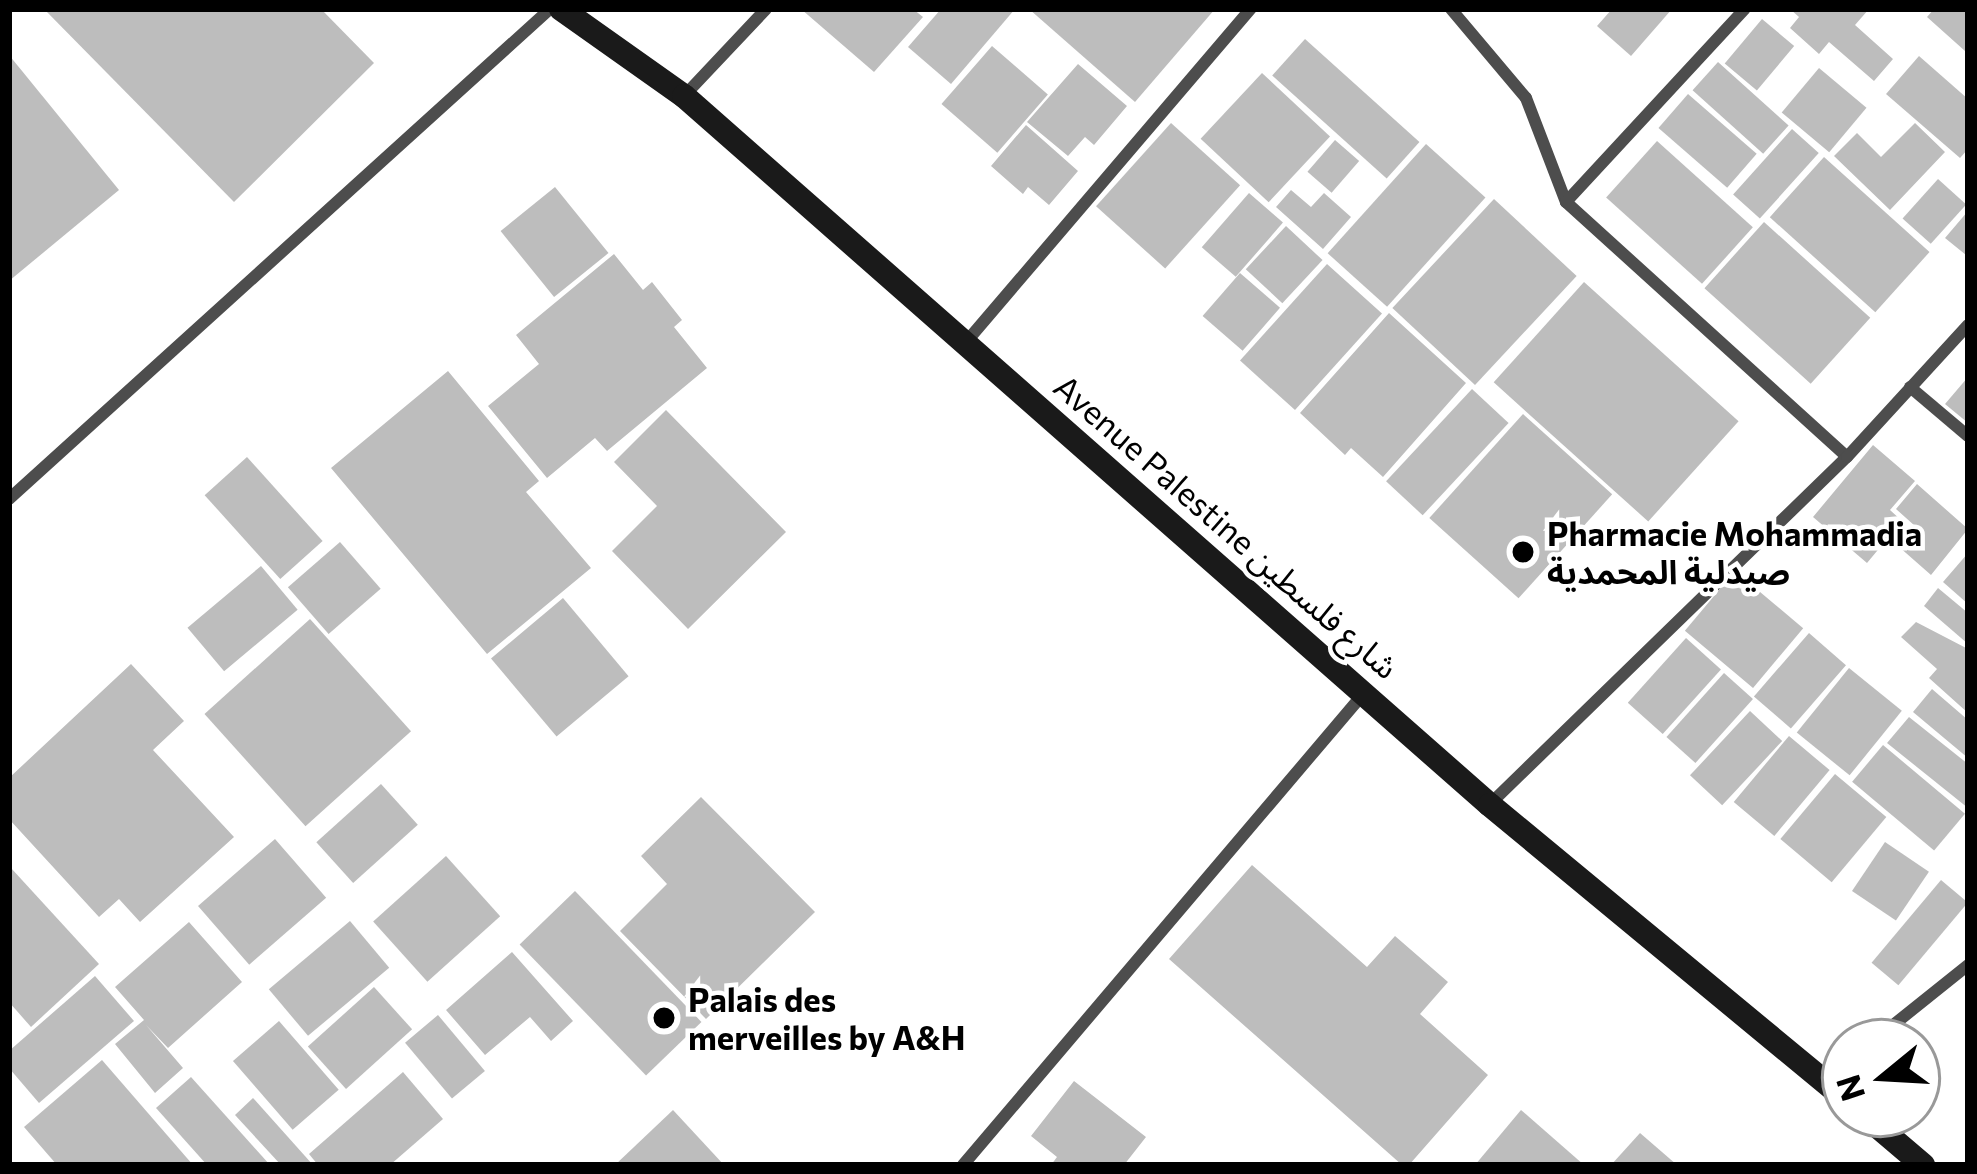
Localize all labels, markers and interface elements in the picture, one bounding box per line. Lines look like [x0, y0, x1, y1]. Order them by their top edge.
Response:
street label: Avenue Palestine شارع فلسطين [1047, 366, 1407, 686]
place label: Pharmacie Mohammadia صيدلية المحمدية [1547, 513, 1922, 591]
marker: Pharmacie Mohammadia صيدلية المحمدية [1510, 539, 1536, 565]
place label: Palais des merveilles by A&H [688, 979, 965, 1057]
marker: Palais des merveilles by A&H [651, 1005, 677, 1031]
north arrow [1821, 1018, 1941, 1138]
text: N [1826, 1070, 1872, 1106]

